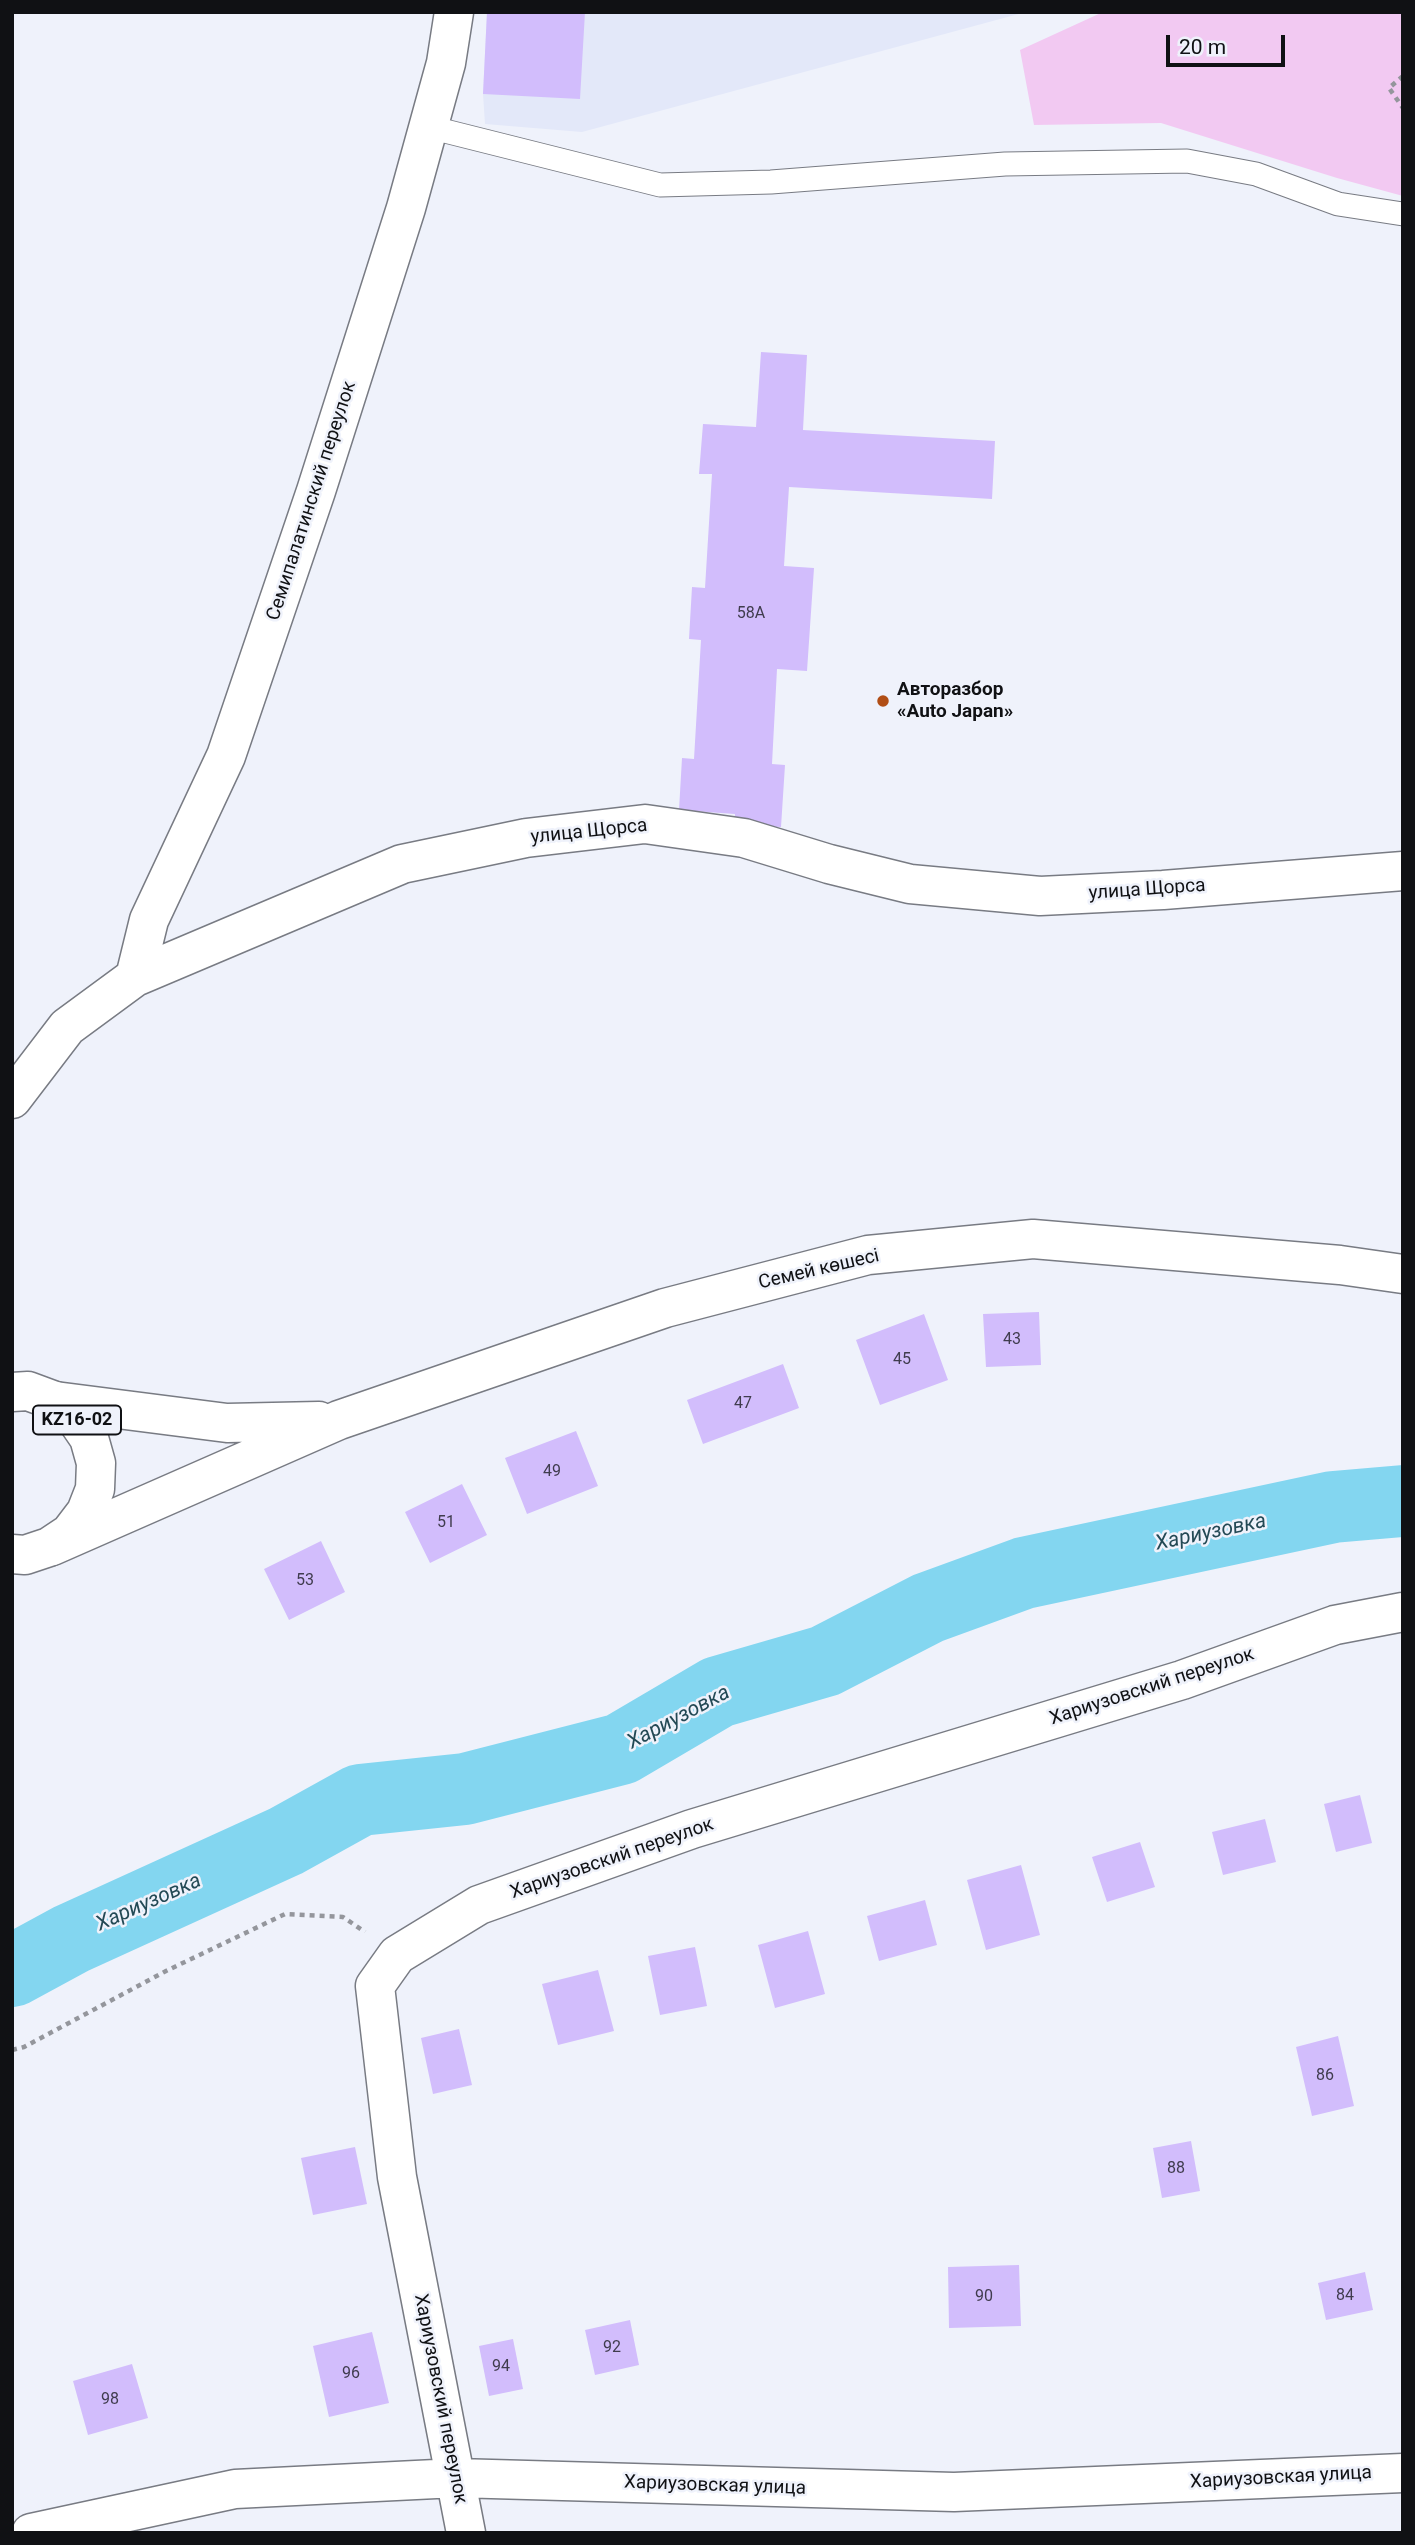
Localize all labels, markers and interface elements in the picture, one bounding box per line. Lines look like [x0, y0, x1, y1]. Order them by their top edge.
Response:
scale bar [1170, 21, 1289, 65]
text: 20 m [1179, 35, 1226, 59]
street label: Семипалатинский переулок [262, 378, 362, 624]
house number: 58А [737, 604, 765, 624]
place label: Авторазбор «Auto Japan» [897, 679, 1013, 723]
marker: Авторазбор «Auto Japan» [875, 693, 891, 709]
street label: улица Щорса [530, 815, 648, 849]
street label: улица Щорса [1088, 875, 1206, 905]
street label: Семей көшесі [756, 1245, 882, 1295]
house number: 43 [1003, 1330, 1021, 1350]
house number: 45 [893, 1350, 911, 1370]
house number: 47 [734, 1394, 752, 1414]
road number: KZ16-02 [33, 1406, 121, 1434]
house number: 49 [543, 1462, 561, 1482]
water label: Хариузовка [1153, 1509, 1269, 1557]
house number: 51 [437, 1513, 455, 1533]
house number: 53 [296, 1571, 314, 1591]
street label: Хариузовский переулок [1047, 1643, 1257, 1731]
water label: Хариузовка [623, 1680, 735, 1756]
street label: Хариузовский переулок [507, 1813, 717, 1905]
water label: Хариузовка [93, 1869, 205, 1937]
house number: 86 [1316, 2066, 1334, 2086]
house number: 88 [1167, 2159, 1185, 2179]
house number: 84 [1336, 2286, 1354, 2306]
house number: 90 [975, 2287, 993, 2307]
street label: Хариузовский переулок [408, 2292, 472, 2506]
house number: 92 [603, 2338, 621, 2358]
house number: 94 [492, 2357, 510, 2377]
house number: 96 [342, 2364, 360, 2384]
house number: 98 [101, 2390, 119, 2410]
street label: Хариузовская улица [1189, 2462, 1373, 2494]
street label: Хариузовская улица [624, 2471, 806, 2501]

